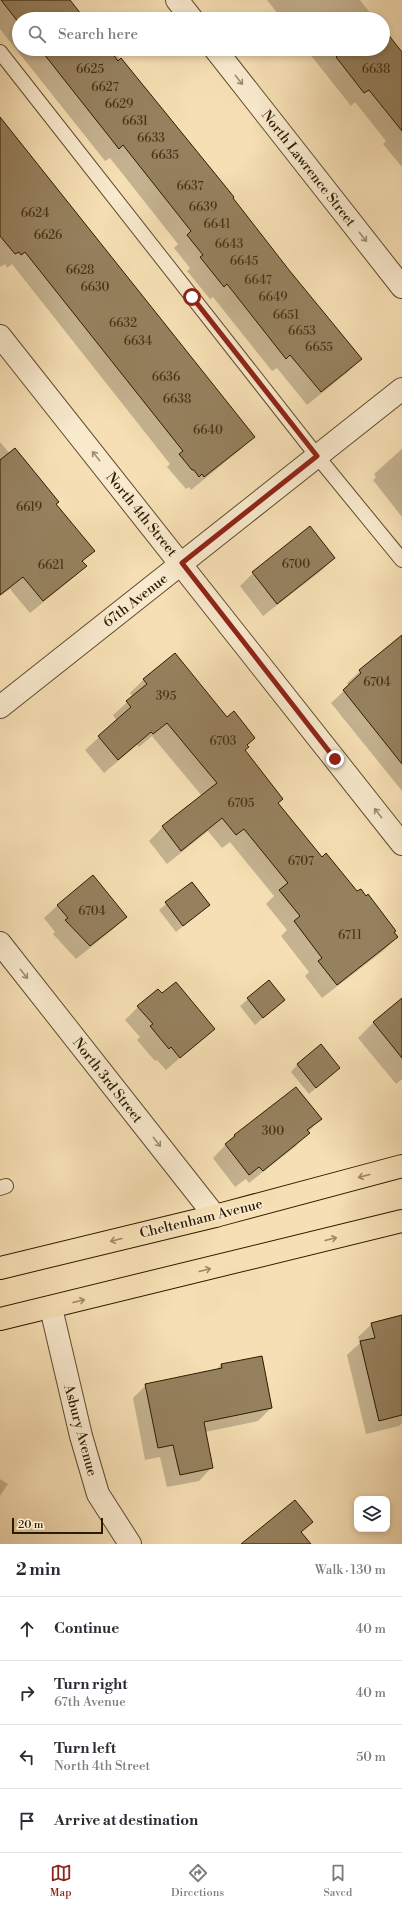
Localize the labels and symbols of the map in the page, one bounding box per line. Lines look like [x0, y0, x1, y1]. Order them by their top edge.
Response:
house number: 6625 [76, 62, 104, 77]
house number: 6638 [362, 62, 390, 77]
one-way arrow [235, 74, 244, 85]
house number: 6627 [91, 80, 119, 95]
house number: 6629 [105, 97, 133, 112]
street label: North Lawrence Street [257, 107, 359, 231]
house number: 6631 [122, 114, 149, 129]
house number: 6633 [137, 131, 165, 146]
house number: 6635 [151, 148, 179, 163]
house number: 6637 [177, 179, 203, 194]
house number: 6639 [189, 200, 217, 215]
house number: 6624 [21, 206, 49, 221]
house number: 6641 [203, 217, 231, 232]
house number: 6626 [34, 228, 62, 243]
one-way arrow [359, 231, 367, 242]
house number: 6643 [215, 237, 244, 252]
house number: 6645 [230, 254, 259, 269]
house number: 6628 [66, 263, 94, 278]
house number: 6647 [244, 273, 272, 288]
house number: 6630 [80, 280, 110, 295]
route start [183, 288, 201, 306]
house number: 6649 [258, 290, 288, 305]
house number: 6651 [273, 308, 300, 323]
house number: 6632 [109, 316, 137, 331]
house number: 6653 [288, 324, 316, 339]
house number: 6634 [124, 334, 152, 349]
house number: 6655 [305, 340, 333, 355]
house number: 6636 [152, 370, 180, 385]
house number: 6638 [163, 392, 191, 407]
house number: 6640 [193, 423, 223, 438]
one-way arrow [92, 451, 100, 462]
street label: North 4th Street [102, 469, 181, 561]
house number: 6619 [16, 500, 42, 515]
house number: 6700 [282, 557, 310, 572]
house number: 6621 [38, 558, 65, 573]
street label: 67th Avenue [100, 570, 172, 632]
house number: 6704 [363, 675, 391, 690]
house number: 395 [156, 689, 177, 704]
house number: 6703 [210, 734, 237, 749]
route end [326, 750, 344, 768]
house number: 6705 [228, 796, 255, 811]
one-way arrow [374, 808, 382, 819]
house number: 6707 [288, 854, 314, 869]
house number: 6704 [78, 904, 106, 919]
house number: 6711 [338, 928, 363, 943]
one-way arrow [20, 969, 29, 980]
street label: North 3rd Street [68, 1034, 146, 1127]
house number: 300 [262, 1124, 284, 1139]
one-way arrow [153, 1136, 161, 1147]
one-way arrow [358, 1173, 371, 1180]
street label: Cheltenham Avenue [138, 1195, 265, 1243]
one-way arrow [325, 1235, 338, 1242]
one-way arrow [110, 1236, 123, 1244]
one-way arrow [198, 1266, 211, 1273]
one-way arrow [72, 1297, 85, 1304]
street label: Asbury Avenue [59, 1382, 101, 1478]
scale bar [12, 1516, 103, 1535]

